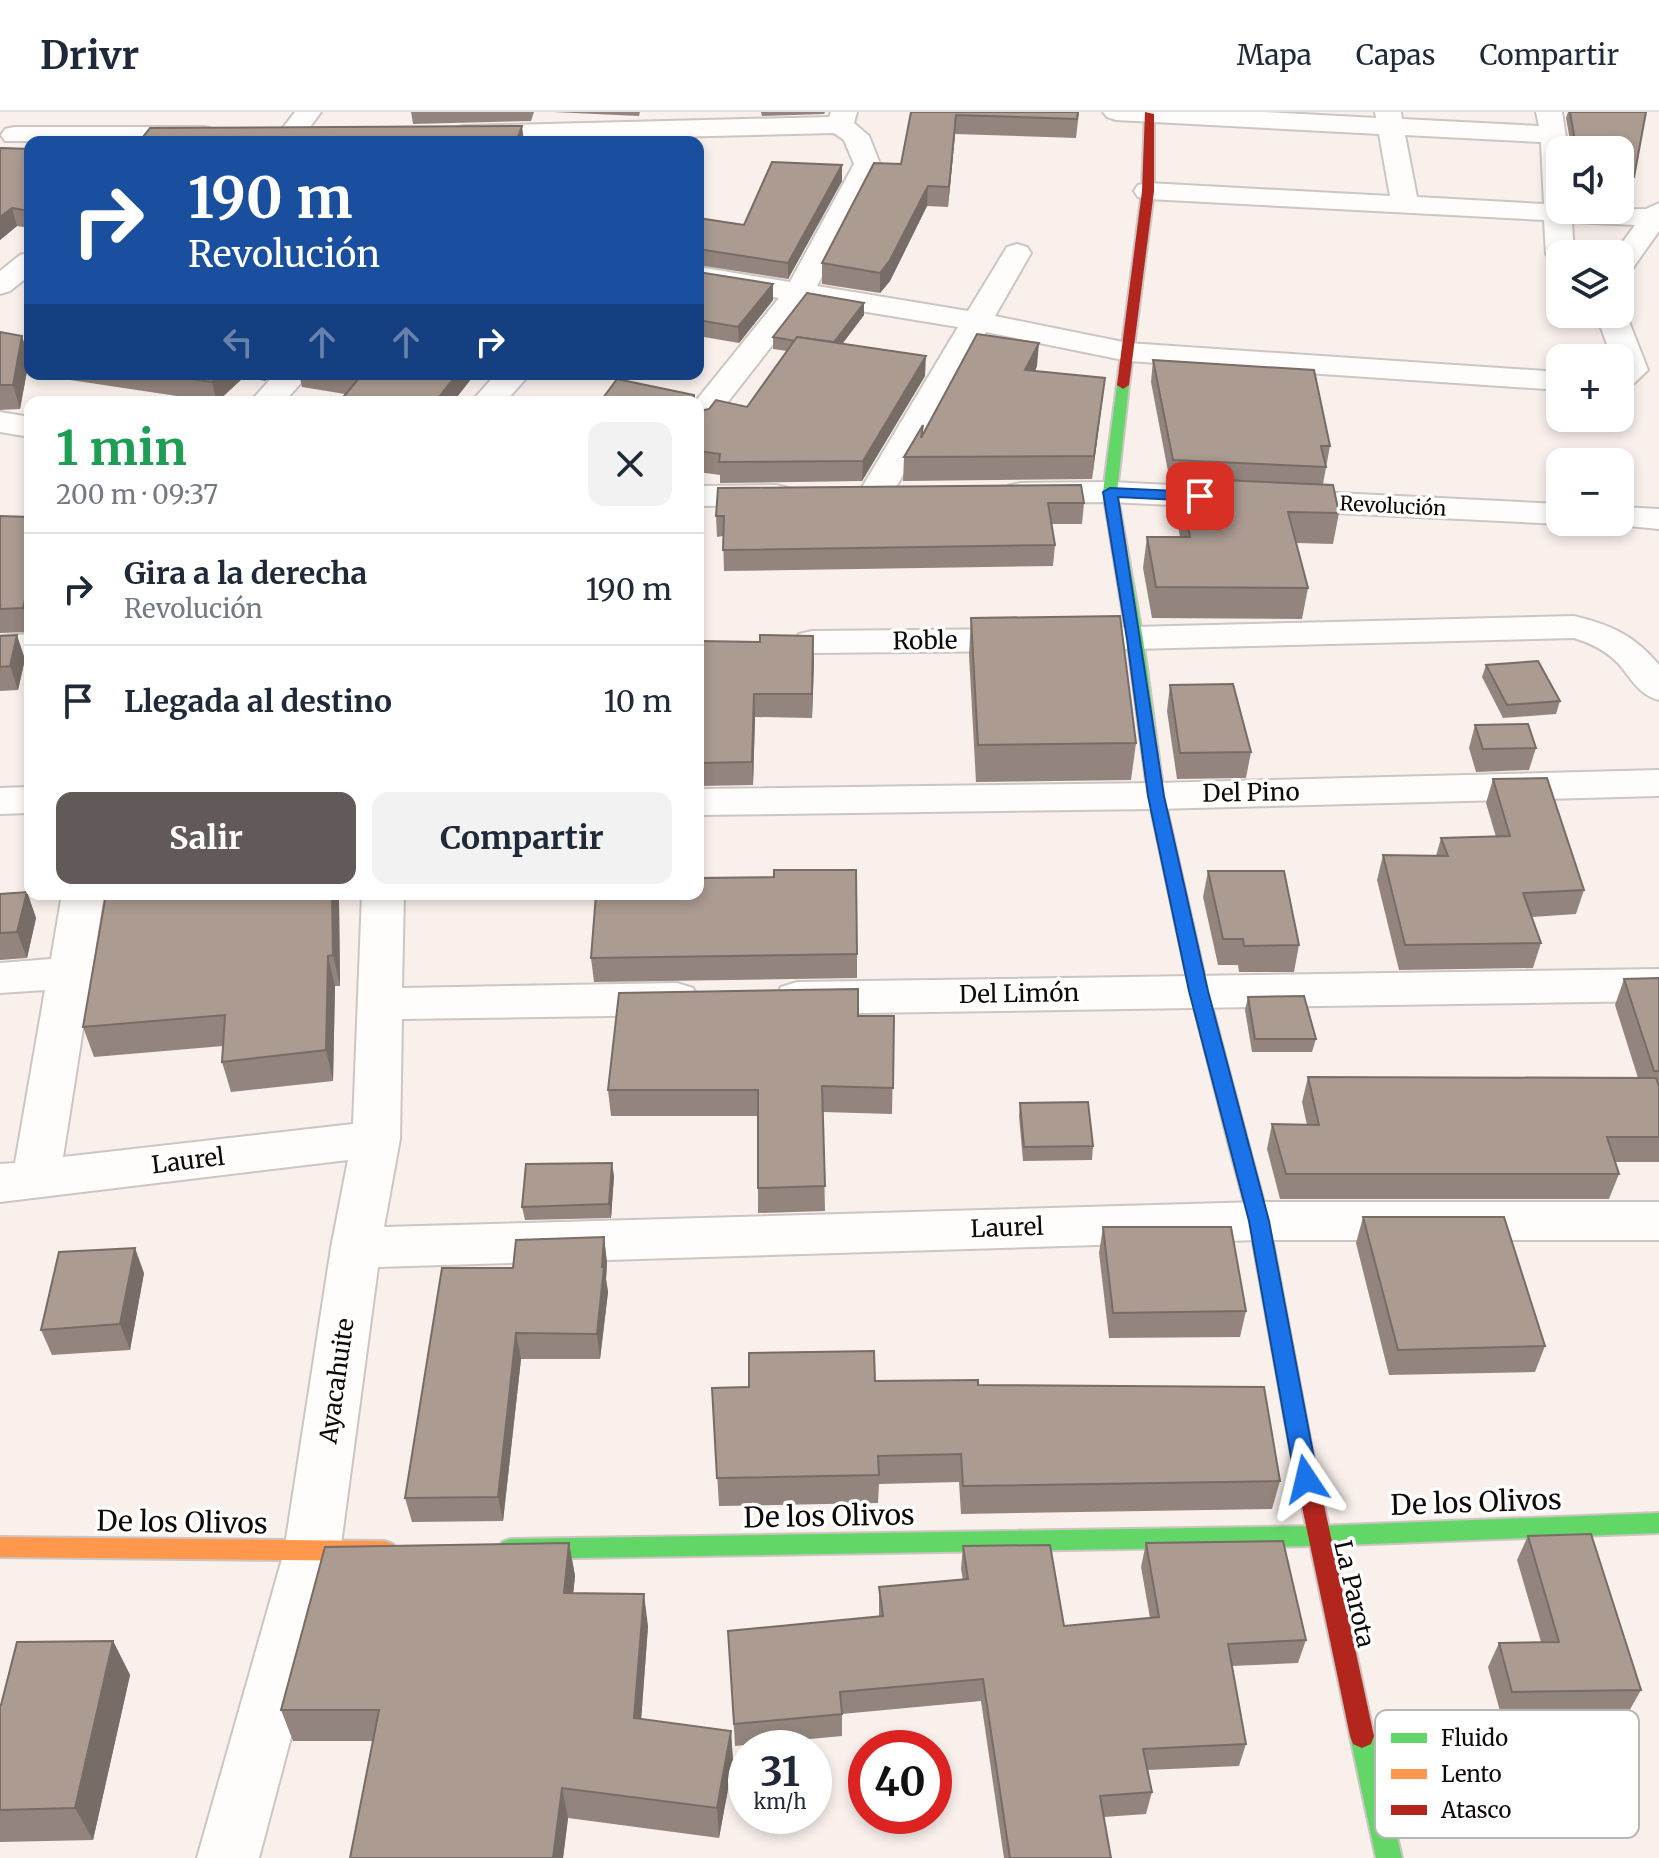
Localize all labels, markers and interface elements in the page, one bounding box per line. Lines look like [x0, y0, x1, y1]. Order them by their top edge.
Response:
text: Drivr [40, 32, 139, 79]
text: Mapa [1237, 37, 1312, 73]
text: Capas [1356, 37, 1435, 73]
text: Compartir [1479, 37, 1619, 73]
map controls [1546, 136, 1634, 536]
button: sound [1546, 136, 1634, 224]
text: 190 m [188, 163, 353, 233]
icon: right [56, 168, 160, 272]
text: Revolución [188, 232, 380, 277]
button: layers [1546, 240, 1634, 328]
icon: left [216, 320, 260, 364]
icon: ahead [300, 320, 344, 364]
icon: ahead [384, 320, 428, 364]
icon: right [468, 320, 512, 364]
button: + [1546, 344, 1634, 432]
text: 1 min [56, 418, 187, 478]
button: close [588, 422, 672, 506]
button: − [1546, 448, 1634, 536]
pin [1166, 462, 1234, 530]
icon: arrive [1178, 474, 1222, 518]
text: 200 m · 09:37 [56, 478, 218, 511]
street label: Revolución [1339, 490, 1447, 521]
text: Gira a la derecha [124, 554, 367, 592]
icon: right [56, 567, 100, 611]
text: 190 m [585, 570, 672, 608]
text: Revolución [124, 592, 263, 625]
street label: Roble [892, 624, 958, 657]
icon: arrive [56, 679, 100, 723]
text: Llegada al destino [124, 682, 392, 720]
text: 10 m [604, 682, 672, 720]
street label: Del Pino [1202, 776, 1300, 809]
button: Salir [56, 792, 356, 884]
button: Compartir [372, 792, 672, 884]
street label: Del Limón [959, 977, 1080, 1010]
street label: Laurel [150, 1141, 226, 1180]
street label: Laurel [970, 1211, 1044, 1244]
street label: Ayacahuite [312, 1316, 361, 1446]
position arrow [1264, 1437, 1348, 1521]
street label: De los Olivos [1390, 1481, 1562, 1523]
street label: De los Olivos [743, 1497, 915, 1535]
street label: De los Olivos [96, 1503, 268, 1541]
street label: La Parota [1327, 1537, 1382, 1650]
legend [1375, 1710, 1639, 1838]
text: Fluido [1441, 1724, 1508, 1752]
speed limit sign: 40 [848, 1730, 952, 1834]
text: 31 [760, 1747, 800, 1797]
text: Lento [1441, 1760, 1502, 1788]
text: km/h [754, 1789, 806, 1814]
text: Atasco [1440, 1796, 1511, 1824]

